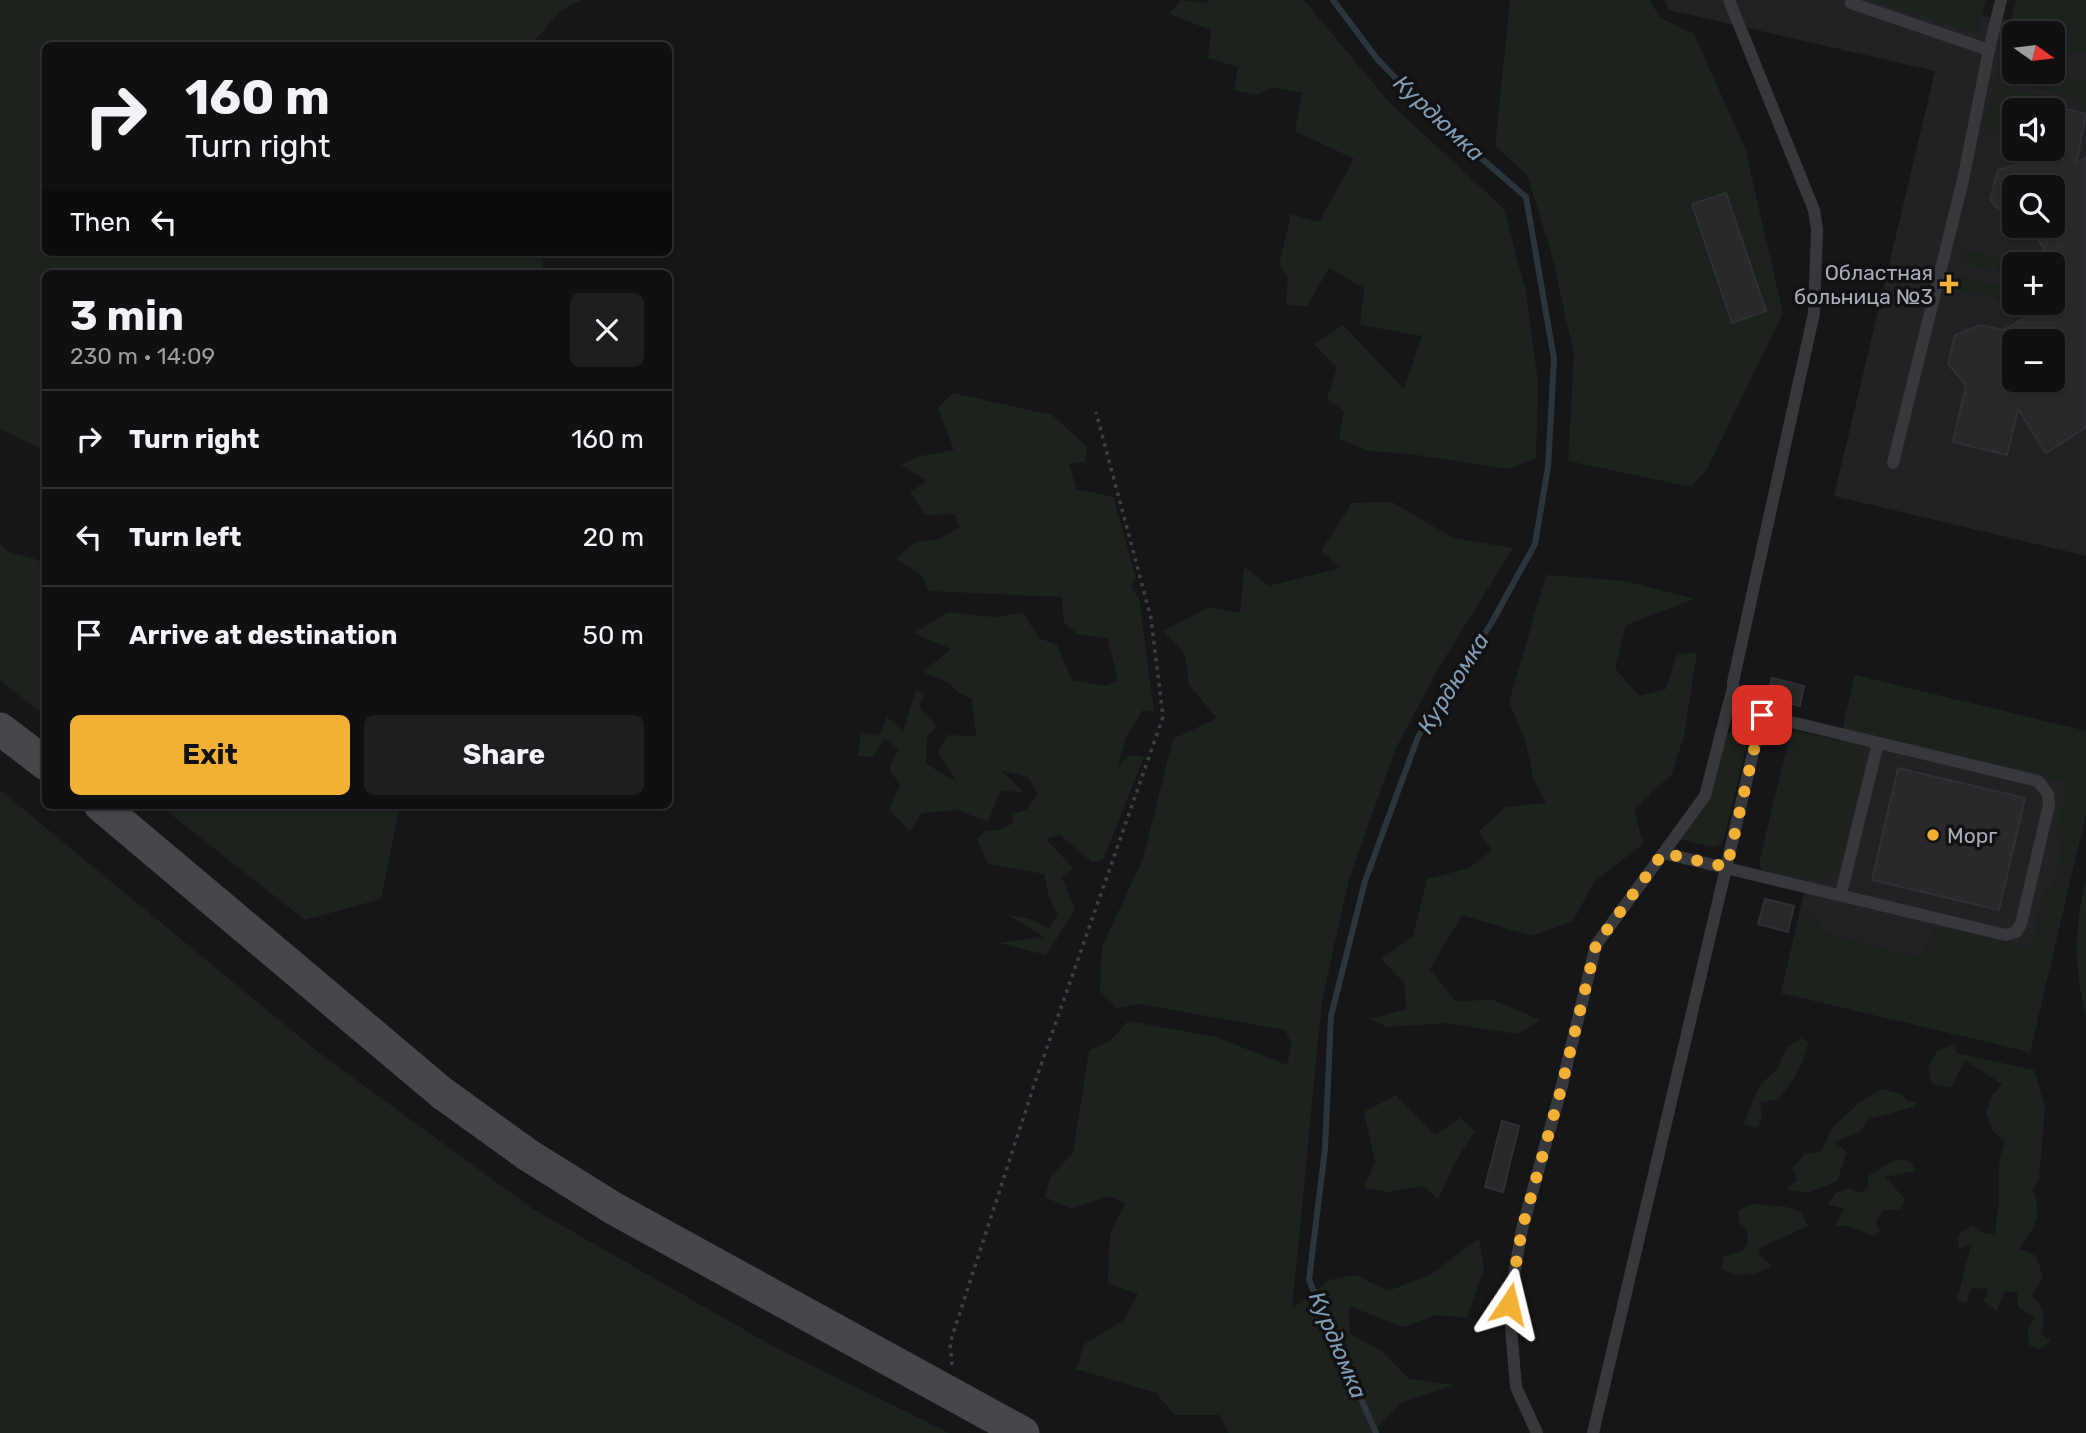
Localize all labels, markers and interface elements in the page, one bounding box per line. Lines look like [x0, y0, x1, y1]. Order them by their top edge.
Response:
north arrow [2002, 21, 2065, 84]
map controls [2002, 21, 2065, 392]
text: 160 m [185, 68, 330, 126]
water label: Курдюмка [1388, 69, 1490, 167]
icon: right [70, 70, 161, 161]
button: sound [2002, 98, 2065, 161]
text: Turn right [185, 127, 330, 165]
button: search [2002, 175, 2065, 238]
icon: left [145, 203, 183, 241]
text: Then [70, 207, 131, 238]
button: + [2002, 252, 2065, 315]
place label: Областная больница №3 [1794, 260, 1933, 309]
marker: Областная больница №3 [1939, 274, 1959, 294]
text: 3 min [70, 291, 184, 341]
button: close [570, 293, 644, 367]
button: − [2002, 329, 2065, 392]
text: 230 m · 14:09 [70, 342, 215, 370]
icon: right [70, 420, 108, 458]
text: Turn right [129, 424, 259, 455]
text: 160 m [571, 424, 644, 455]
icon: left [70, 518, 108, 556]
text: Turn left [129, 522, 241, 553]
text: 20 m [583, 522, 644, 553]
icon: arrive [70, 616, 108, 654]
text: Arrive at destination [129, 620, 397, 651]
text: 50 m [583, 620, 644, 651]
water label: Курдюмка [1411, 627, 1495, 739]
pin [1732, 685, 1792, 745]
icon: arrive [1743, 696, 1781, 734]
button: Exit [70, 715, 350, 795]
button: Share [364, 715, 644, 795]
place label: Морг [1947, 823, 1997, 848]
marker: Морг [1925, 827, 1941, 843]
position arrow [1472, 1267, 1546, 1341]
water label: Курдюмка [1303, 1287, 1373, 1403]

